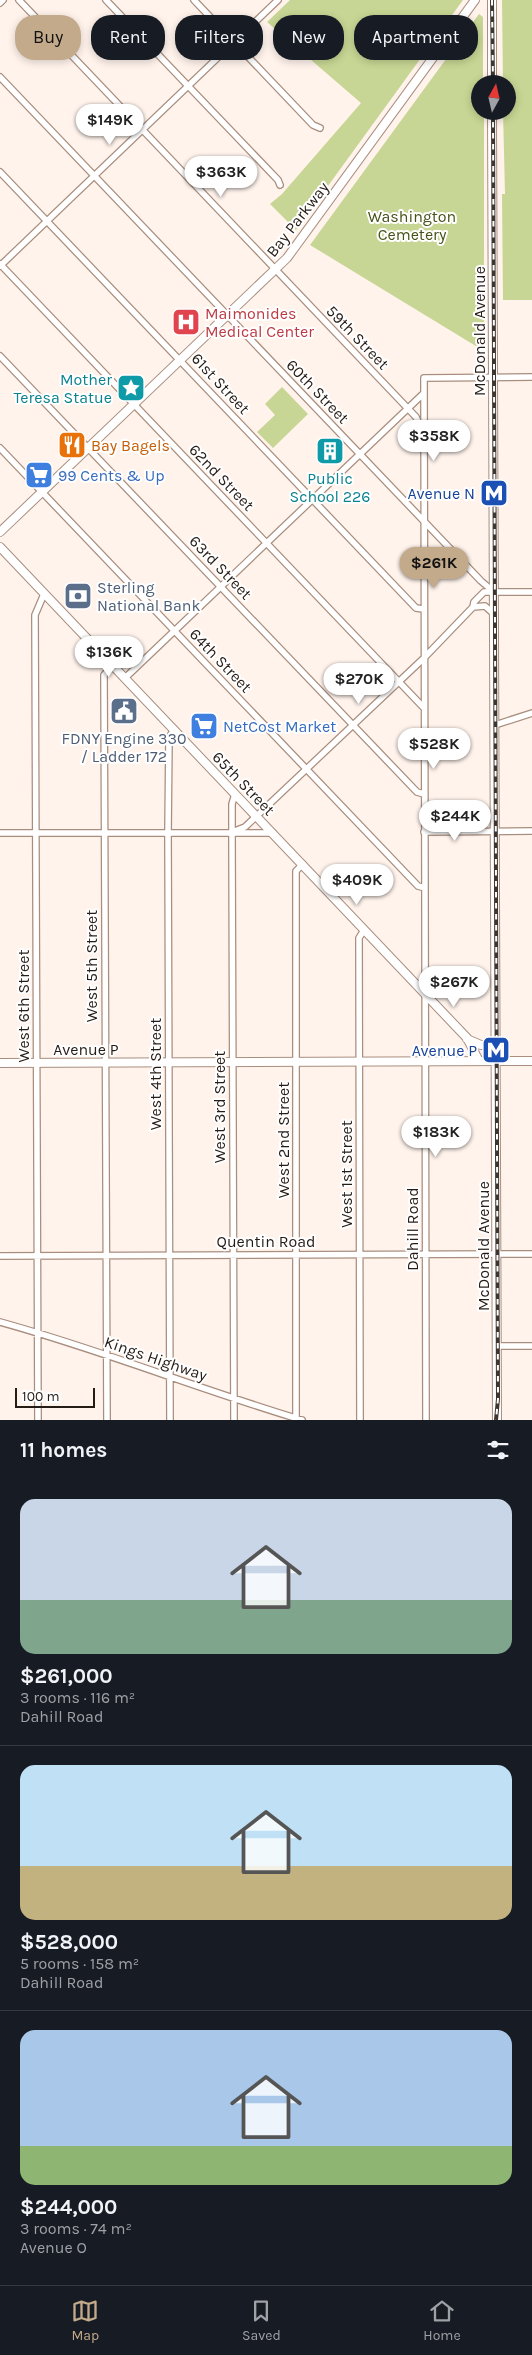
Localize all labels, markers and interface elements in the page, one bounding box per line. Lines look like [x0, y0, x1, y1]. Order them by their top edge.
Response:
chip: Buy [15, 15, 81, 60]
chip: Rent [91, 15, 165, 60]
chip: Filters [175, 15, 263, 60]
chip: New [273, 15, 344, 60]
chip: Apartment [354, 15, 478, 60]
north arrow [471, 75, 516, 120]
map controls [471, 75, 516, 120]
pin: $149K [75, 104, 145, 146]
text: $149K [87, 110, 133, 129]
pin: $363K [186, 156, 256, 198]
text: $363K [195, 162, 247, 181]
street label: Bay Parkway [262, 177, 333, 261]
park label: Washington Cemetery [368, 207, 456, 244]
street label: McDonald Avenue [470, 266, 489, 396]
street label: 59th Street [322, 301, 393, 373]
place label: Maimonides Medical Center [205, 304, 314, 341]
hospital icon: Maimonides Medical Center [171, 307, 201, 337]
street label: 61st Street [188, 349, 254, 418]
street label: 60th Street [282, 355, 353, 427]
place label: Mother Teresa Statue [14, 370, 112, 407]
place icon: Mother Teresa Statue [116, 373, 146, 403]
pin: $358K [399, 420, 469, 462]
text: $358K [408, 426, 460, 445]
restaurant icon: Bay Bagels [57, 430, 87, 460]
place label: Bay Bagels [91, 436, 170, 455]
building icon: Public School 226 [315, 436, 345, 466]
street label: 62nd Street [185, 440, 258, 515]
supermarket icon: 99 Cents & Up [24, 460, 54, 490]
place label: 99 Cents & Up [58, 466, 165, 485]
place label: Public School 226 [289, 469, 371, 506]
metro station icon: Avenue N [479, 478, 509, 508]
place label: Avenue N [408, 484, 475, 503]
street label: 63rd Street [185, 531, 256, 603]
pin: $261K [399, 546, 469, 589]
text: $261K [411, 553, 457, 572]
place label: Sterling National Bank [97, 578, 200, 615]
bank icon: Sterling National Bank [63, 581, 93, 611]
street label: 64th Street [185, 624, 256, 696]
pin: $136K [74, 636, 144, 678]
text: $136K [86, 642, 132, 661]
pin: $270K [324, 662, 394, 705]
text: $270K [334, 669, 384, 688]
public building icon: FDNY Engine 330 / Ladder 172 [109, 696, 139, 726]
supermarket icon: NetCost Market [189, 711, 219, 741]
place label: NetCost Market [223, 717, 336, 736]
pin: $528K [399, 728, 469, 770]
place label: FDNY Engine 330 / Ladder 172 [62, 729, 186, 766]
text: $528K [409, 734, 459, 753]
street label: 65th Street [208, 747, 279, 819]
pin: $244K [420, 800, 490, 842]
text: $244K [430, 806, 480, 825]
pin: $409K [322, 864, 392, 906]
text: $409K [332, 870, 382, 889]
street label: West 5th Street [82, 910, 101, 1022]
street label: West 6th Street [14, 950, 33, 1062]
pin: $267K [419, 966, 489, 1008]
text: $267K [430, 972, 478, 991]
street label: West 4th Street [146, 1018, 165, 1130]
metro station icon: Avenue P [481, 1035, 511, 1065]
street label: Avenue P [53, 1040, 119, 1059]
place label: Avenue P [412, 1041, 477, 1060]
street label: West 3rd Street [210, 1051, 229, 1163]
street label: West 2nd Street [274, 1082, 293, 1198]
pin: $183K [401, 1116, 471, 1158]
street label: West 1st Street [337, 1120, 356, 1228]
text: $183K [412, 1122, 460, 1141]
street label: McDonald Avenue [474, 1181, 493, 1311]
street label: Dahill Road [403, 1187, 422, 1271]
street label: Quentin Road [216, 1232, 316, 1251]
street label: Kings Highway [102, 1332, 210, 1385]
scale bar [15, 1385, 95, 1408]
text: 100 m [22, 1388, 60, 1405]
icon: filters [484, 1436, 512, 1464]
text: 11 homes [20, 1438, 107, 1462]
icon: home [221, 1532, 311, 1622]
text: $261,000 [20, 1664, 113, 1688]
text: 3 rooms · 116 m² [20, 1688, 135, 1707]
text: Dahill Road [20, 1707, 103, 1726]
icon: home [221, 1797, 311, 1887]
text: $528,000 [20, 1930, 118, 1954]
text: 5 rooms · 158 m² [20, 1954, 139, 1973]
text: Dahill Road [20, 1973, 103, 1992]
icon: home [221, 2062, 311, 2152]
text: $244,000 [20, 2195, 117, 2219]
text: 3 rooms · 74 m² [20, 2219, 132, 2238]
text: Avenue O [20, 2238, 87, 2257]
tab: Map [71, 2297, 99, 2344]
tab: Saved [242, 2297, 281, 2344]
tab: Home [423, 2297, 461, 2344]

